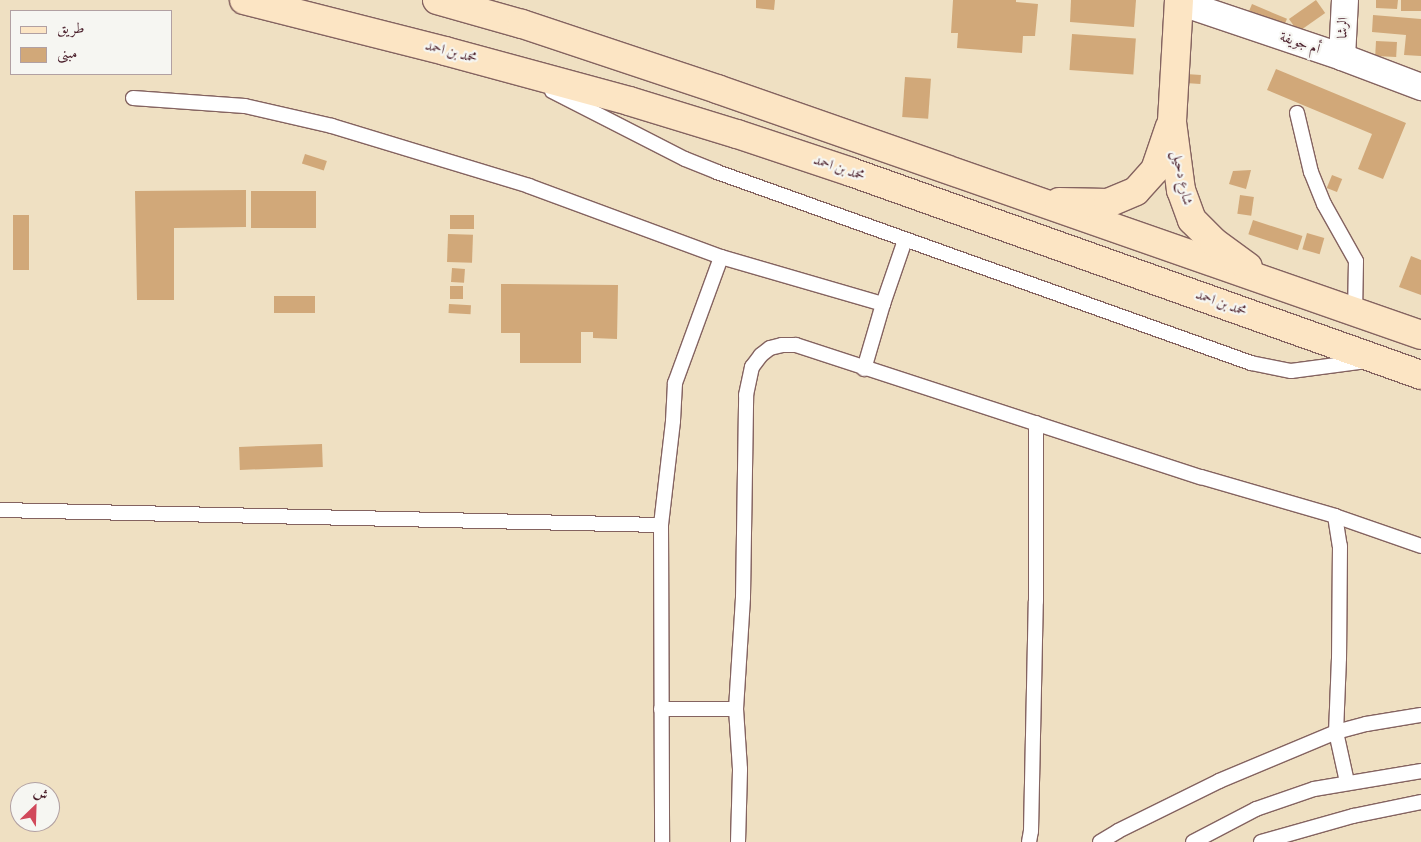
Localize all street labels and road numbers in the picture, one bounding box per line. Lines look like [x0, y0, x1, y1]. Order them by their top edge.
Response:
street label: الرشا [1334, 17, 1352, 39]
street label: أم جويفة [1278, 28, 1322, 58]
street label: محمد بن احمد [423, 37, 479, 67]
street label: شارع دحيل [1168, 149, 1196, 207]
street label: محمد بن احمد [811, 151, 867, 185]
street label: محمد بن احمد [1193, 286, 1249, 320]

